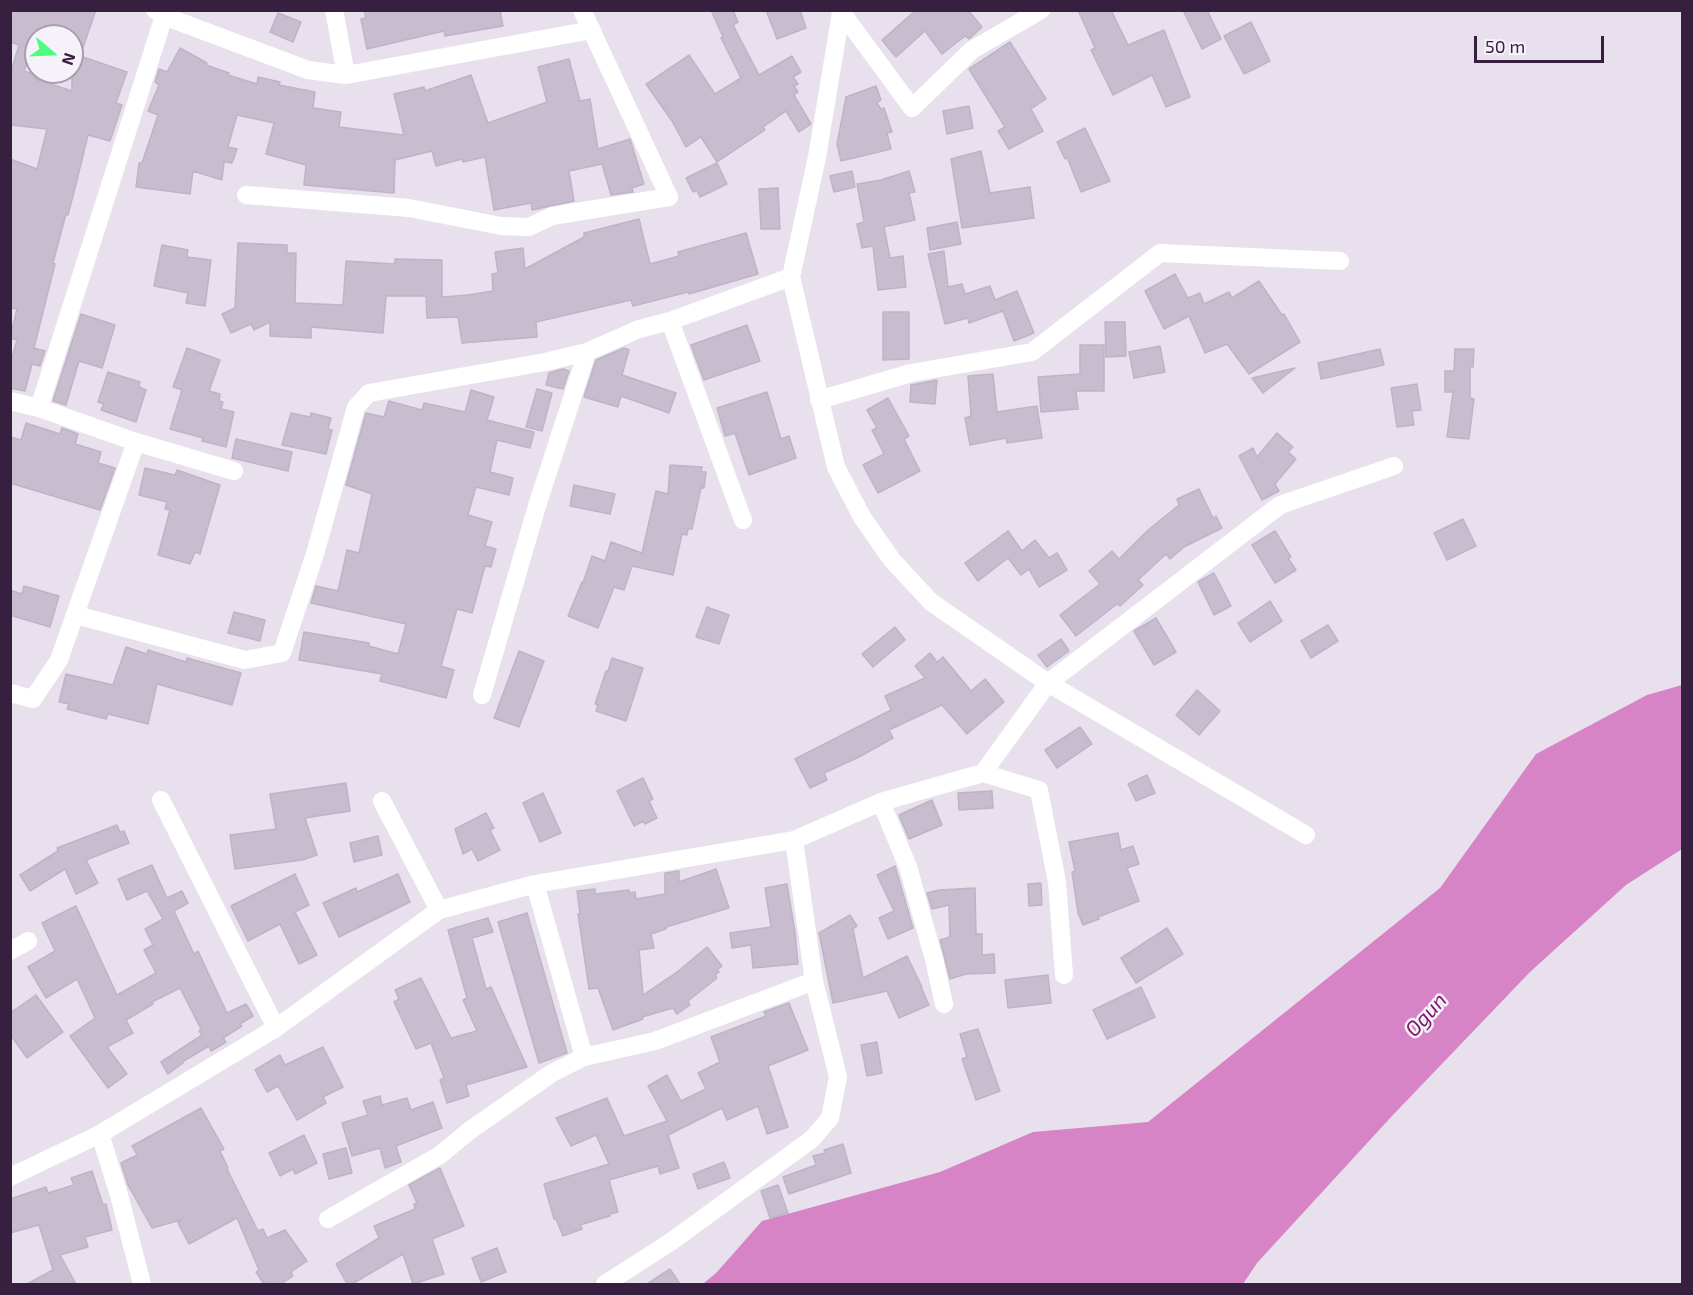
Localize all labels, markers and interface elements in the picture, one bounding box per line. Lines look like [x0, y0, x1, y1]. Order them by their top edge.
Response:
north arrow [24, 24, 84, 84]
scale bar [1477, 24, 1608, 62]
text: 50 m [1485, 35, 1525, 57]
text: N [59, 51, 80, 68]
water label: Ogun [1400, 988, 1452, 1042]

